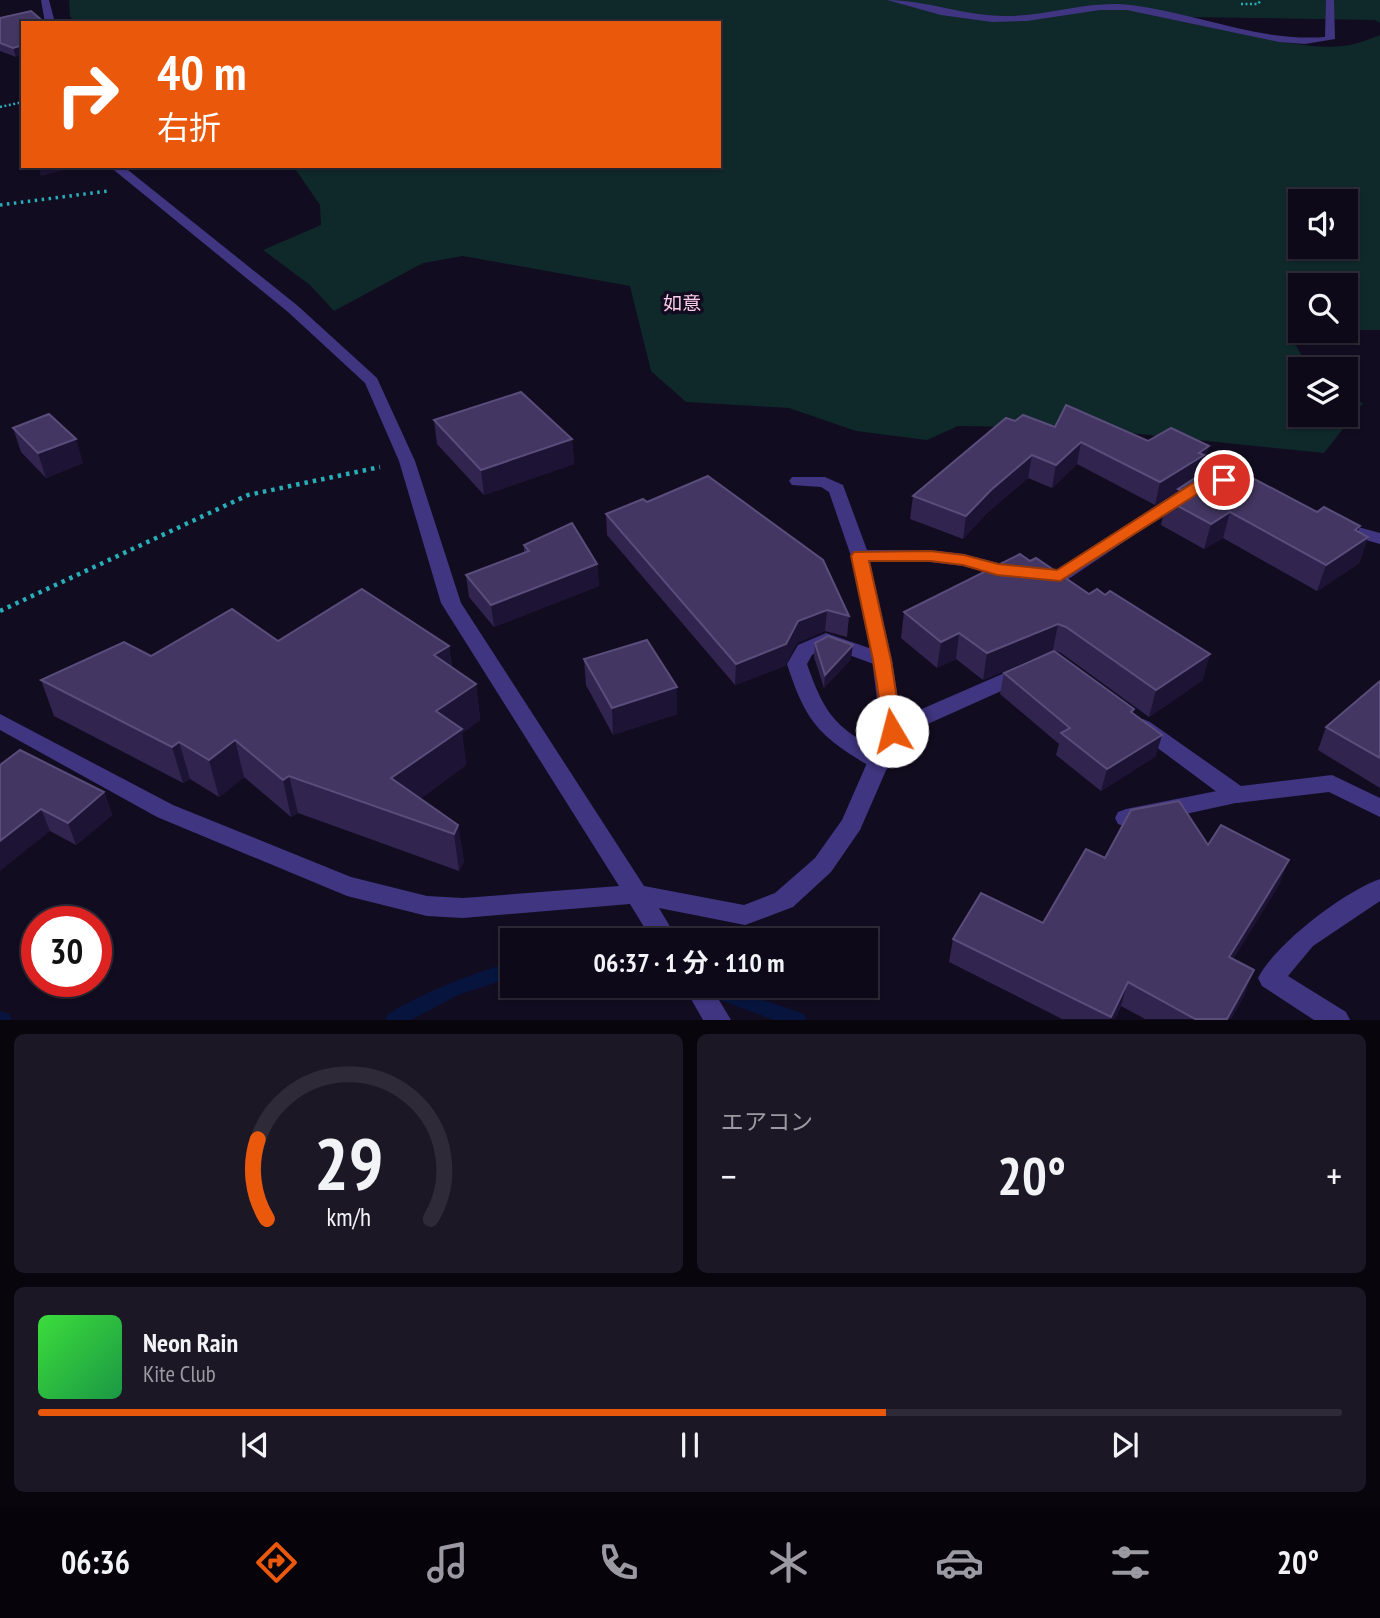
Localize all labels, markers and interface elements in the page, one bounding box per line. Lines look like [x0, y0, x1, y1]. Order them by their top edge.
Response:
text: 40 m [157, 40, 246, 104]
icon: right [42, 49, 133, 140]
text: 右折 [157, 106, 221, 148]
map controls [1288, 189, 1358, 427]
button: sound [1288, 189, 1358, 259]
button: search [1288, 273, 1358, 343]
district label: 如意 [663, 291, 701, 315]
button: layers [1288, 357, 1358, 427]
pin [1194, 450, 1254, 510]
icon: arrive [1205, 461, 1243, 499]
position arrow [855, 694, 929, 768]
speed limit sign: 30 [21, 906, 112, 997]
text: 06:37 · 1 分 · 110 m [593, 946, 785, 979]
text: エアコン [721, 1107, 813, 1136]
text: 29 [314, 1116, 383, 1210]
text: 20° [997, 1142, 1066, 1209]
text: − [721, 1151, 737, 1200]
text: + [1326, 1151, 1342, 1200]
text: km/h [326, 1201, 371, 1233]
text: Neon Rain [143, 1326, 238, 1359]
text: Kite Club [143, 1359, 216, 1388]
icon: previous [236, 1426, 274, 1464]
icon: pause [671, 1426, 709, 1464]
icon: next [1106, 1426, 1144, 1464]
icon: directions [252, 1538, 301, 1587]
icon: music [423, 1538, 472, 1587]
icon: phone [594, 1538, 643, 1587]
icon: climate [764, 1538, 813, 1587]
icon: car [935, 1538, 984, 1587]
icon: filters [1106, 1538, 1155, 1587]
text: 06:36 [61, 1541, 130, 1583]
text: 20° [1277, 1541, 1319, 1583]

